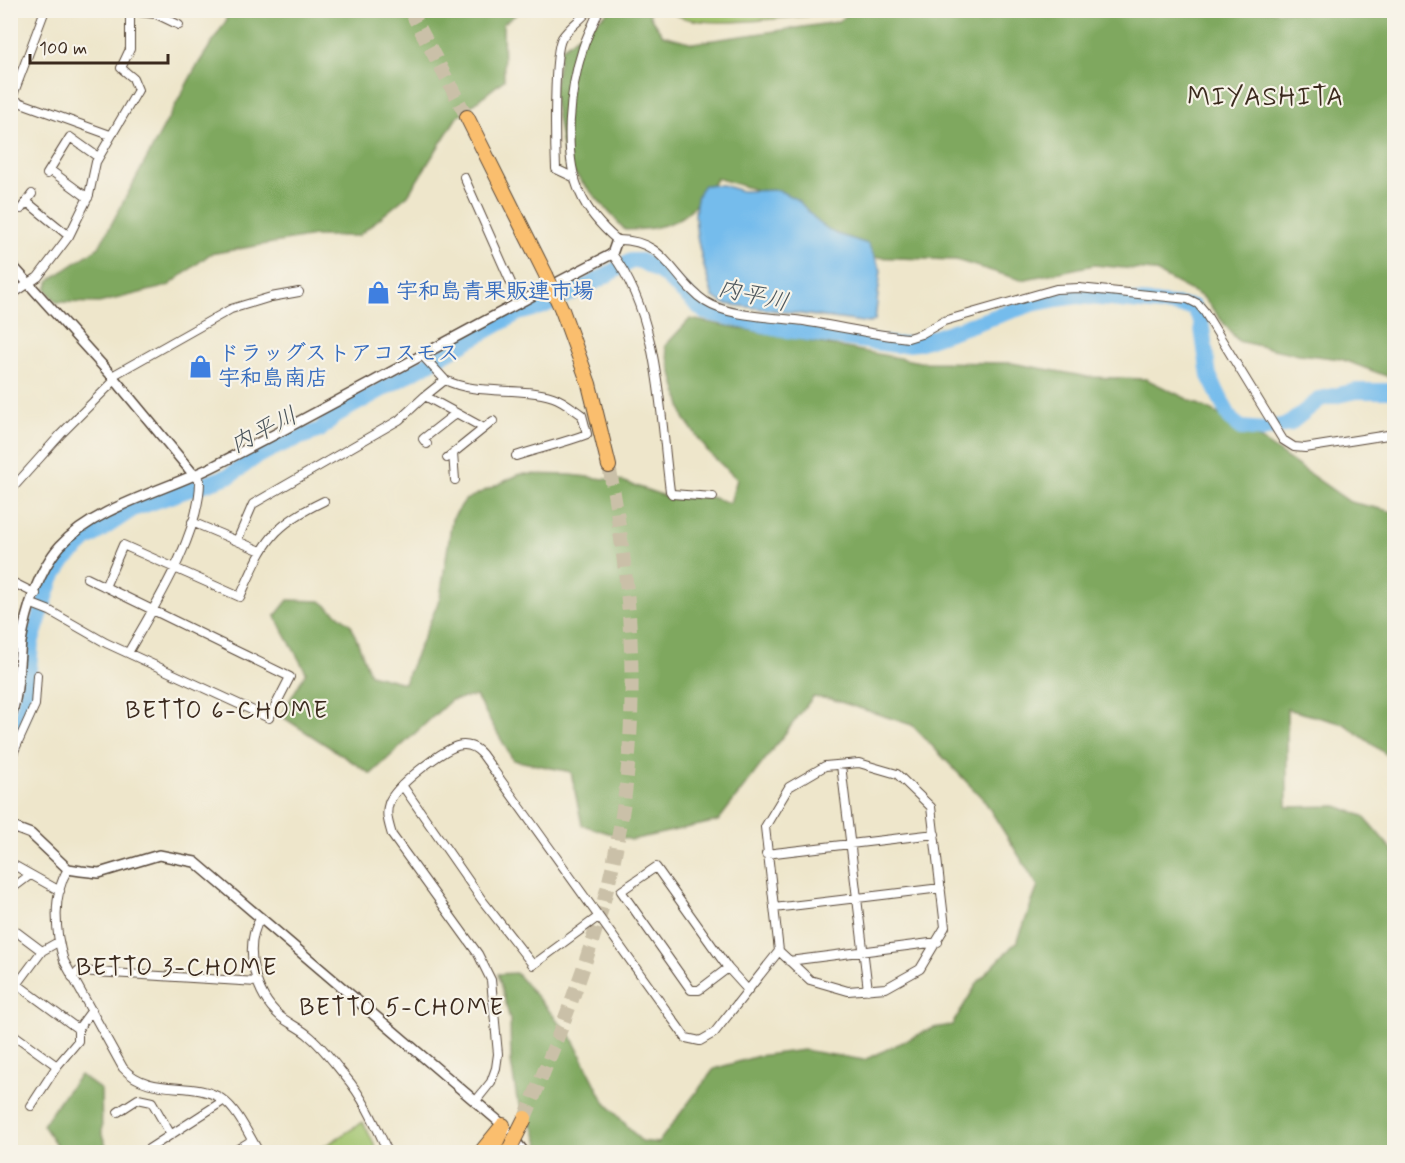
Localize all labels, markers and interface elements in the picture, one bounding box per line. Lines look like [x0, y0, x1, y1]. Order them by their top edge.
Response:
scale bar [30, 27, 168, 65]
text: 100 m [39, 37, 87, 61]
district label: MIYASHITA [1187, 81, 1345, 115]
water label: 内平川 [714, 273, 792, 319]
place label: 宇和島青果販連市場 [396, 278, 594, 306]
shop icon: 宇和島青果販連市場 [365, 279, 391, 305]
place label: ドラッグストアコスモス 宇和島南店 [218, 340, 460, 393]
shop icon: ドラッグストアコスモス 宇和島南店 [187, 354, 213, 380]
water label: 内平川 [225, 401, 303, 461]
district label: BETTO 6-CHOME [125, 696, 329, 727]
district label: BETTO 3-CHOME [76, 953, 278, 984]
district label: BETTO 5-CHOME [299, 993, 505, 1024]

